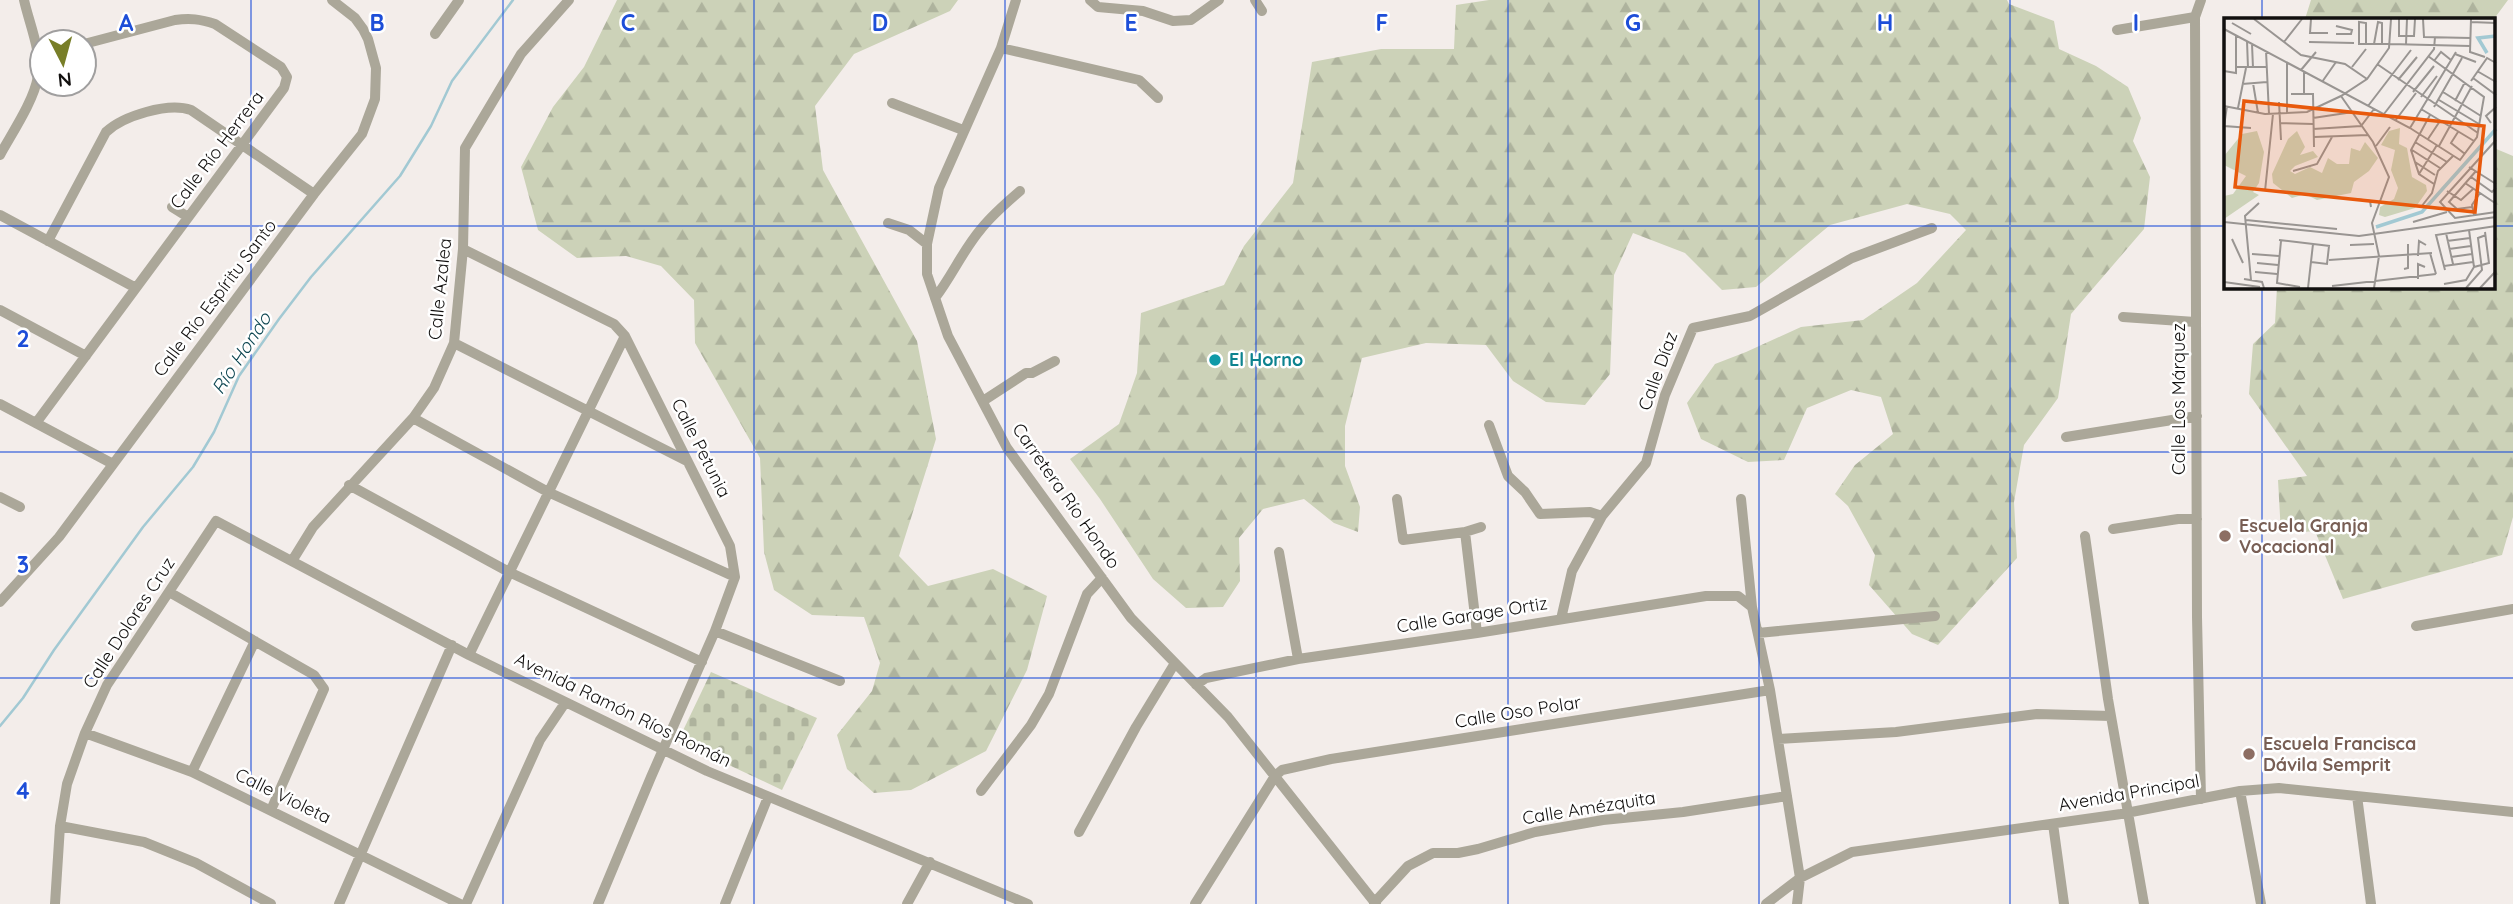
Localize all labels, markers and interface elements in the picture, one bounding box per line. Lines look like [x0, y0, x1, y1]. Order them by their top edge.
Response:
text: A [119, 8, 134, 37]
text: B [369, 8, 385, 37]
text: C [621, 8, 635, 37]
text: D [872, 8, 888, 37]
text: E [1124, 8, 1138, 37]
text: F [1376, 8, 1388, 37]
text: G [1625, 8, 1641, 37]
text: H [1877, 8, 1893, 37]
text: I [2133, 8, 2139, 37]
inset map [2224, 18, 2496, 289]
north arrow [28, 28, 98, 98]
text: N [57, 67, 73, 93]
street label: Calle Río Herrera [165, 86, 268, 213]
street label: Calle Río Espíritu Santo [148, 214, 281, 381]
street label: Calle Azalea [423, 237, 456, 341]
water label: Río Hondo [206, 306, 277, 398]
street label: Calle Los Márquez [2167, 323, 2190, 475]
text: 2 [16, 324, 30, 353]
street label: Calle Díaz [1633, 328, 1682, 413]
place label: El Horno [1229, 348, 1303, 371]
marker: El Horno [1207, 352, 1223, 368]
street label: Calle Petunia [667, 394, 736, 501]
street label: Carretera Río Hondo [1007, 418, 1125, 573]
place label: Escuela Granja Vocacional [2239, 514, 2368, 558]
marker: Escuela Granja Vocacional [2217, 528, 2233, 544]
text: 3 [17, 550, 29, 579]
street label: Calle Dolores Cruz [77, 553, 180, 693]
street label: Calle Garage Ortiz [1395, 591, 1549, 638]
street label: Avenida Ramón Ríos Román [511, 647, 735, 772]
street label: Calle Oso Polar [1453, 690, 1583, 733]
place label: Escuela Francisca Dávila Semprit [2263, 732, 2416, 776]
marker: Escuela Francisca Dávila Semprit [2241, 746, 2257, 762]
street label: Calle Violeta [232, 762, 335, 829]
street label: Avenida Principal [2057, 769, 2201, 816]
text: 4 [16, 776, 30, 805]
street label: Calle Amézquita [1521, 786, 1657, 829]

